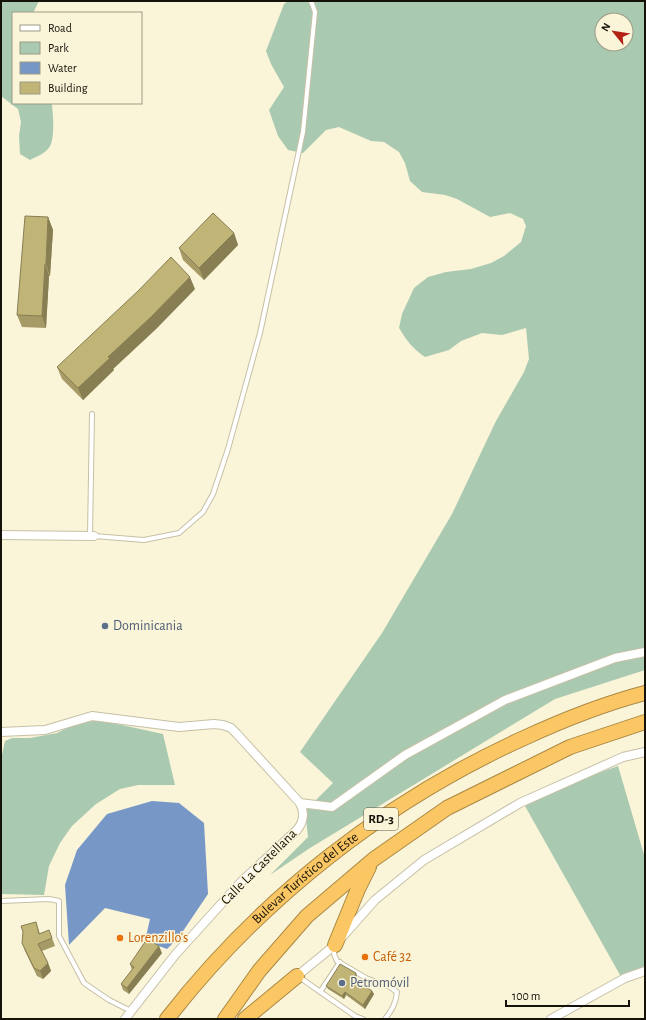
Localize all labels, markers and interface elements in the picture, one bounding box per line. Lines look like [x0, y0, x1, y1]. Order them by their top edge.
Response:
legend [12, 12, 142, 104]
north arrow [594, 12, 634, 52]
text: N [599, 21, 612, 33]
text: Road [48, 22, 72, 34]
text: Park [48, 42, 69, 54]
text: Water [48, 62, 77, 74]
text: Building [48, 82, 88, 94]
place label: Dominicania [113, 619, 183, 633]
marker: Dominicania [100, 621, 110, 631]
road number: RD-3 [364, 808, 398, 830]
street label: Calle La Castellana [218, 826, 300, 908]
street label: Bulevar Turístico del Este [250, 830, 361, 927]
place label: Lorenzillo's [128, 931, 188, 945]
marker: Lorenzillo's [115, 933, 125, 943]
place label: Café 32 [373, 950, 412, 964]
marker: Café 32 [360, 952, 370, 962]
place label: Petromóvil [350, 976, 410, 990]
marker: Petromóvil [337, 978, 347, 988]
scale bar [506, 982, 629, 1008]
text: 100 m [512, 990, 540, 1002]

